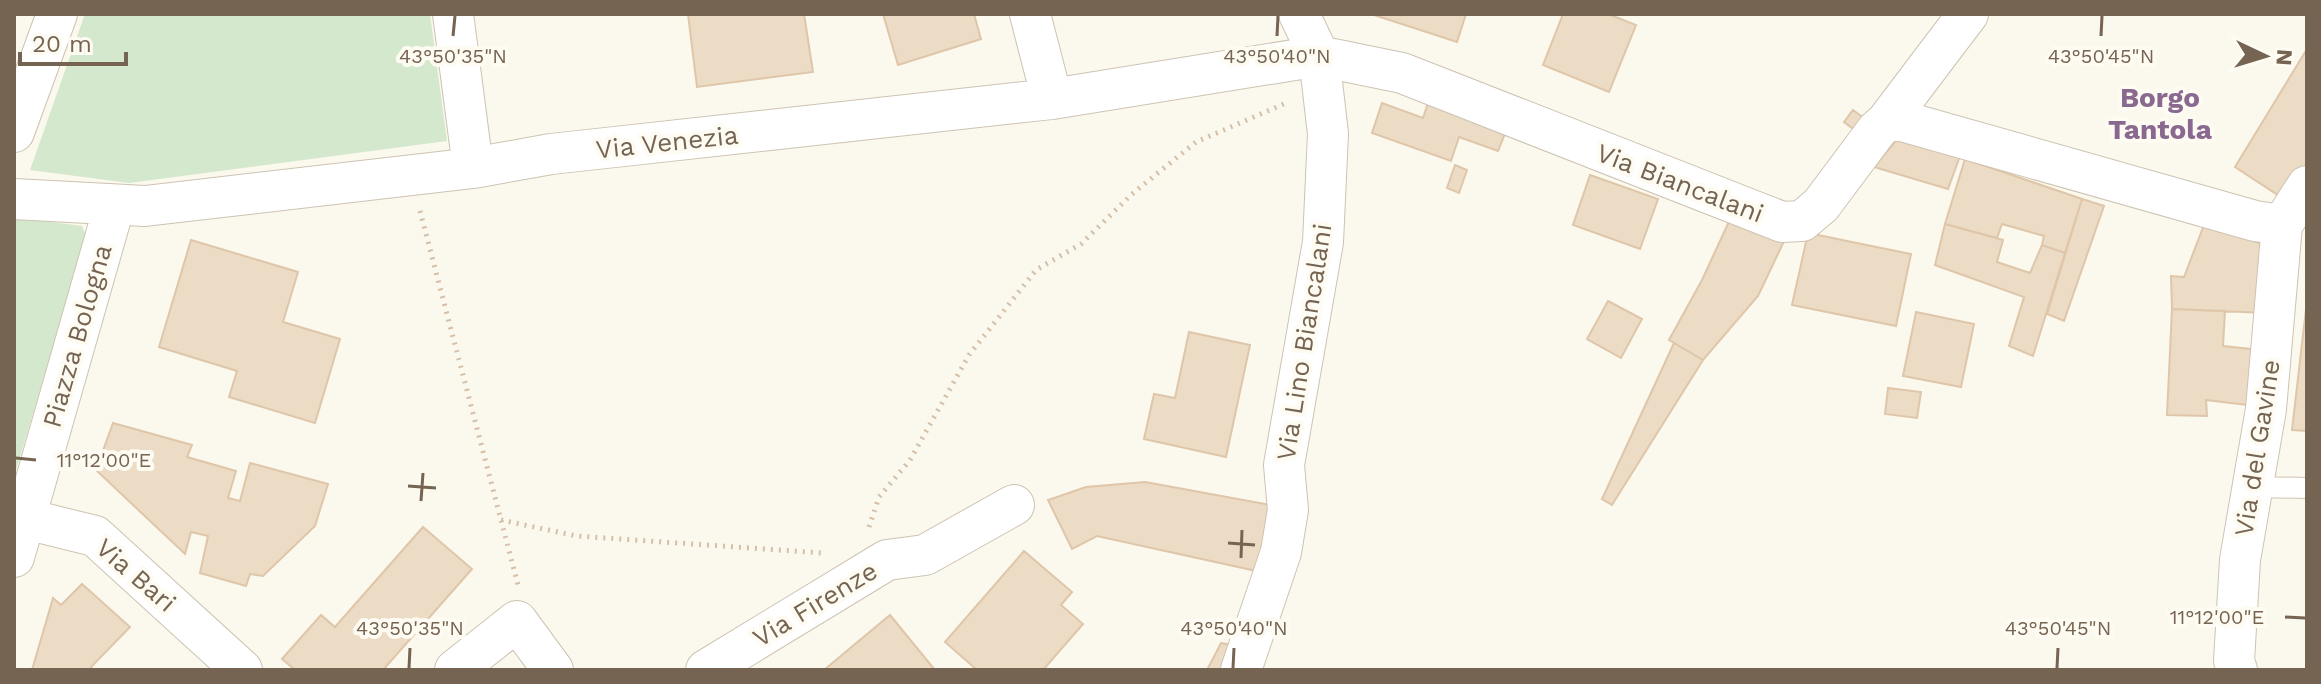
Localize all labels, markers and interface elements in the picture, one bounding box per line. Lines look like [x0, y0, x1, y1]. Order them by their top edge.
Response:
scale bar [20, 16, 126, 66]
north arrow [2225, 16, 2305, 96]
text: 20 m [32, 30, 92, 58]
text: 43°50'35"N [399, 44, 507, 68]
text: 43°50'40"N [1223, 44, 1331, 68]
text: 43°50'45"N [2048, 44, 2154, 68]
text: N [2271, 48, 2297, 66]
district label: Borgo Tantola [2108, 81, 2213, 146]
street label: Via Venezia [594, 120, 740, 164]
street label: Via Biancalani [1592, 137, 1768, 229]
street label: Via Lino Biancalani [1270, 221, 1338, 463]
street label: Piazza Bologna [37, 241, 118, 431]
street label: Via del Gavine [2228, 357, 2286, 539]
text: 11°12'00"E [57, 448, 151, 472]
street label: Via Bari [90, 532, 182, 618]
street label: Via Firenze [747, 555, 883, 653]
text: 11°12'00"E [2170, 605, 2264, 629]
text: 43°50'35"N [356, 616, 464, 640]
text: 43°50'40"N [1180, 616, 1288, 640]
text: 43°50'45"N [2005, 616, 2111, 640]

